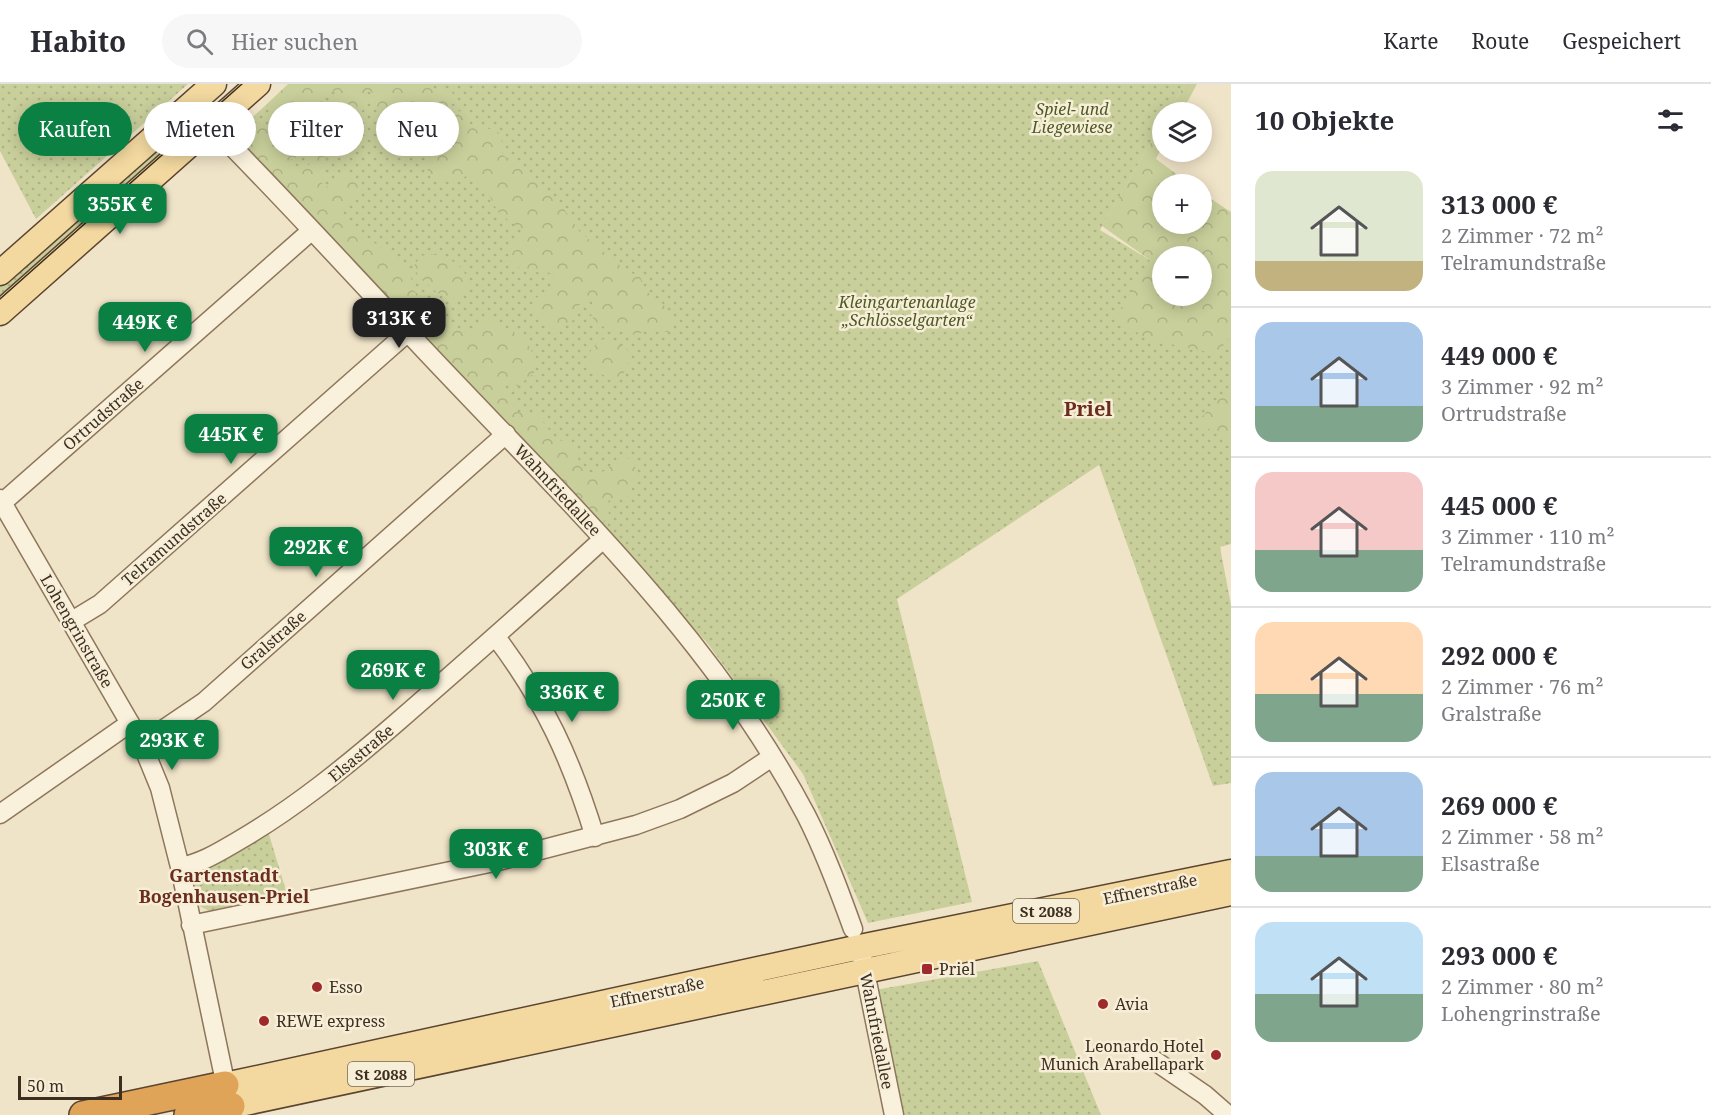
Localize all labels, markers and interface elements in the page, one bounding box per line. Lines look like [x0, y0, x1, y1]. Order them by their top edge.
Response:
search box [162, 14, 582, 68]
text: Habito [30, 22, 126, 60]
icon: search [183, 25, 216, 58]
text: Hier suchen [231, 26, 358, 56]
text: Karte [1383, 27, 1438, 55]
text: Route [1471, 27, 1529, 55]
text: Gespeichert [1562, 27, 1681, 55]
park label: Spiel- und Liegewiese [1031, 98, 1112, 138]
chip: Kaufen [18, 102, 132, 156]
chip: Mieten [144, 102, 256, 156]
chip: Filter [268, 102, 364, 156]
chip: Neu [376, 102, 459, 156]
map controls [1152, 102, 1212, 306]
button: layers [1152, 102, 1212, 162]
text: 10 Objekte [1255, 102, 1394, 138]
icon: filters [1654, 104, 1687, 137]
button: + [1152, 174, 1212, 234]
pin: 355K € [71, 184, 169, 235]
text: 313 000 € [1441, 186, 1557, 222]
text: 355K € [88, 190, 152, 217]
icon: home [1303, 195, 1375, 267]
text: 2 Zimmer · 72 m² [1441, 222, 1603, 249]
button: − [1152, 246, 1212, 306]
text: Telramundstraße [1441, 249, 1606, 276]
park label: Kleingartenanlage „Schlösselgarten“ [837, 291, 976, 331]
pin: 313K € [350, 298, 448, 349]
pin: 449K € [96, 302, 194, 353]
text: 313K € [367, 304, 431, 331]
text: 449K € [113, 308, 177, 335]
text: 449 000 € [1441, 337, 1557, 373]
icon: home [1303, 346, 1375, 418]
street label: Ortrudstraße [58, 373, 148, 455]
text: 3 Zimmer · 92 m² [1441, 373, 1603, 400]
district label: Priel [1064, 395, 1112, 422]
text: Ortrudstraße [1441, 400, 1567, 427]
pin: 445K € [182, 414, 280, 465]
text: 445K € [199, 420, 263, 447]
street label: Wahnfriedallee [510, 439, 606, 541]
street label: Telramundstraße [117, 487, 231, 591]
text: 445 000 € [1441, 487, 1557, 523]
icon: home [1303, 496, 1375, 568]
text: 3 Zimmer · 110 m² [1441, 523, 1615, 550]
pin: 292K € [267, 527, 365, 578]
text: 292K € [284, 533, 348, 560]
text: Telramundstraße [1441, 550, 1606, 577]
street label: Lohengrinstraße [36, 570, 118, 692]
street label: Gralstraße [235, 605, 311, 675]
text: 292 000 € [1441, 637, 1557, 673]
icon: home [1303, 646, 1375, 718]
pin: 269K € [344, 650, 442, 701]
text: 269K € [361, 656, 425, 683]
pin: 336K € [523, 672, 621, 723]
text: 2 Zimmer · 76 m² [1441, 673, 1603, 700]
text: 336K € [540, 678, 604, 705]
pin: 250K € [684, 680, 782, 731]
text: 250K € [701, 686, 765, 713]
text: Gralstraße [1441, 700, 1542, 727]
street label: Elsastraße [324, 719, 398, 787]
pin: 293K € [123, 720, 221, 771]
text: 293K € [140, 726, 204, 753]
text: 269 000 € [1441, 787, 1557, 823]
icon: home [1303, 796, 1375, 868]
text: 2 Zimmer · 58 m² [1441, 823, 1603, 850]
pin: 303K € [447, 829, 545, 880]
text: 303K € [464, 835, 528, 862]
text: Elsastraße [1441, 850, 1540, 877]
district label: Gartenstadt Bogenhausen-Priel [139, 863, 310, 908]
street label: Effnerstraße [1101, 868, 1199, 910]
road number: St 2088 [1013, 899, 1079, 923]
text: 293 000 € [1441, 937, 1557, 973]
icon: home [1303, 946, 1375, 1018]
place label: Priel [939, 958, 975, 980]
marker: Priel [920, 962, 934, 976]
street label: Effnerstraße [608, 971, 706, 1013]
street label: Wahnfriedallee [855, 971, 899, 1091]
text: 2 Zimmer · 80 m² [1441, 973, 1603, 1000]
place label: Esso [329, 976, 363, 998]
marker: Esso [310, 980, 324, 994]
place label: Avia [1115, 993, 1149, 1015]
marker: Avia [1096, 997, 1110, 1011]
text: Lohengrinstraße [1441, 1000, 1601, 1027]
place label: REWE express [276, 1010, 385, 1032]
marker: REWE express [257, 1014, 271, 1028]
place label: Leonardo Hotel Munich Arabellapark [1041, 1035, 1205, 1075]
marker: Leonardo Hotel Munich Arabellapark [1209, 1048, 1223, 1062]
road number: St 2088 [348, 1062, 414, 1086]
scale bar [18, 1073, 122, 1100]
text: 50 m [27, 1075, 64, 1097]

